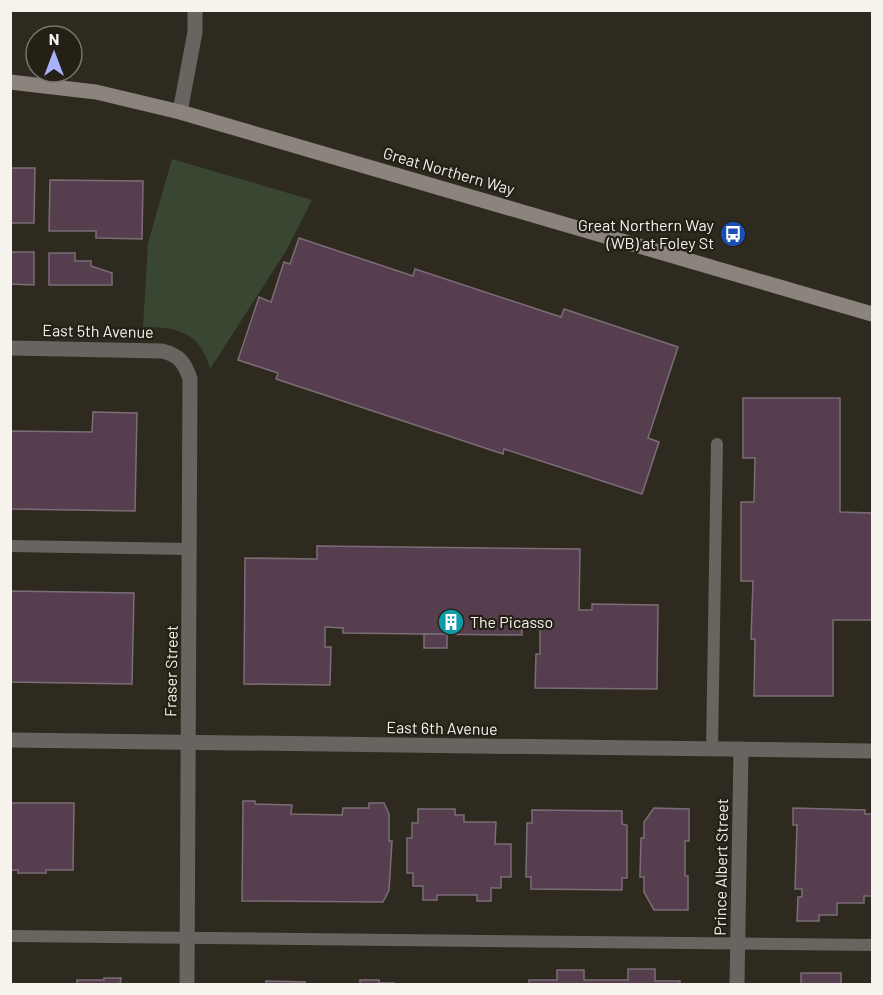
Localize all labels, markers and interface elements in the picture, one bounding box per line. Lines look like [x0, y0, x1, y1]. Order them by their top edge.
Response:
north arrow [24, 24, 84, 84]
text: N [49, 29, 59, 48]
street label: Great Northern Way [381, 143, 518, 199]
place label: Great Northern Way (WB) at Foley St [578, 215, 715, 252]
bus stop icon: Great Northern Way (WB) at Foley St [718, 219, 748, 249]
street label: East 5th Avenue [42, 320, 154, 341]
building icon: The Picasso [436, 607, 466, 637]
place label: The Picasso [470, 612, 553, 631]
street label: Fraser Street [160, 625, 181, 717]
street label: East 6th Avenue [386, 717, 498, 738]
street label: Prince Albert Street [710, 798, 731, 936]

